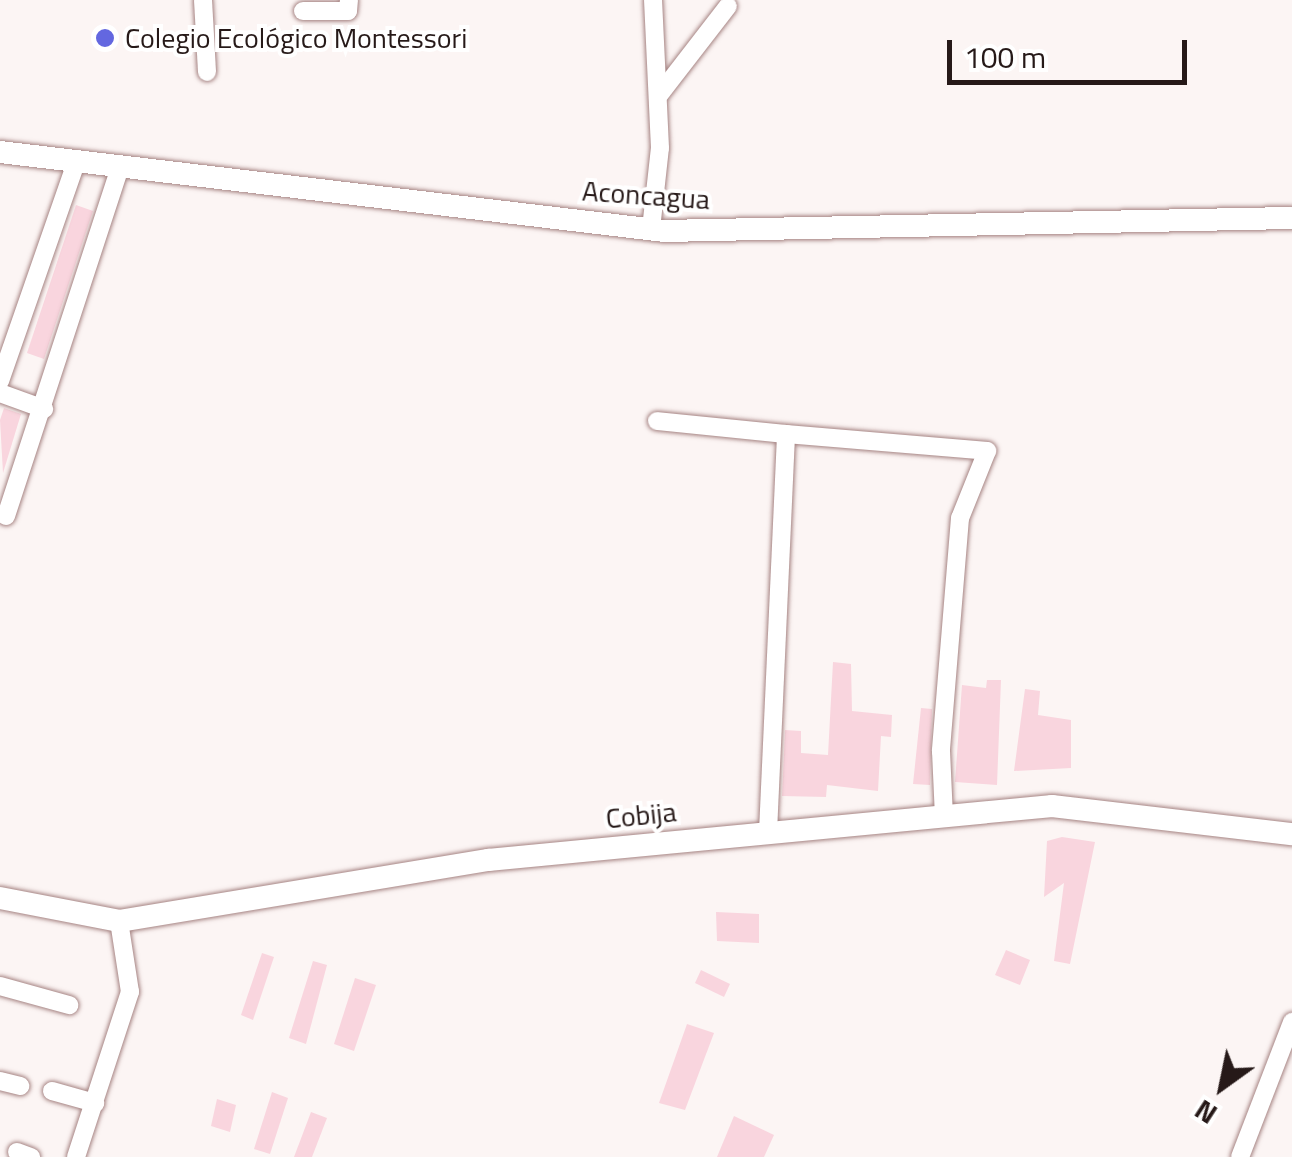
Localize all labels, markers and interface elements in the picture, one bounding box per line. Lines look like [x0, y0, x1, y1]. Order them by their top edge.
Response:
scale bar [952, 20, 1192, 82]
place label: Colegio Ecológico Montessori [125, 21, 467, 55]
marker: Colegio Ecológico Montessori [94, 27, 116, 49]
text: 100 m [964, 34, 1046, 80]
street label: Aconcagua [581, 174, 711, 216]
street label: Cobija [604, 795, 678, 835]
north arrow [1172, 1037, 1272, 1137]
text: N [1186, 1089, 1225, 1136]

